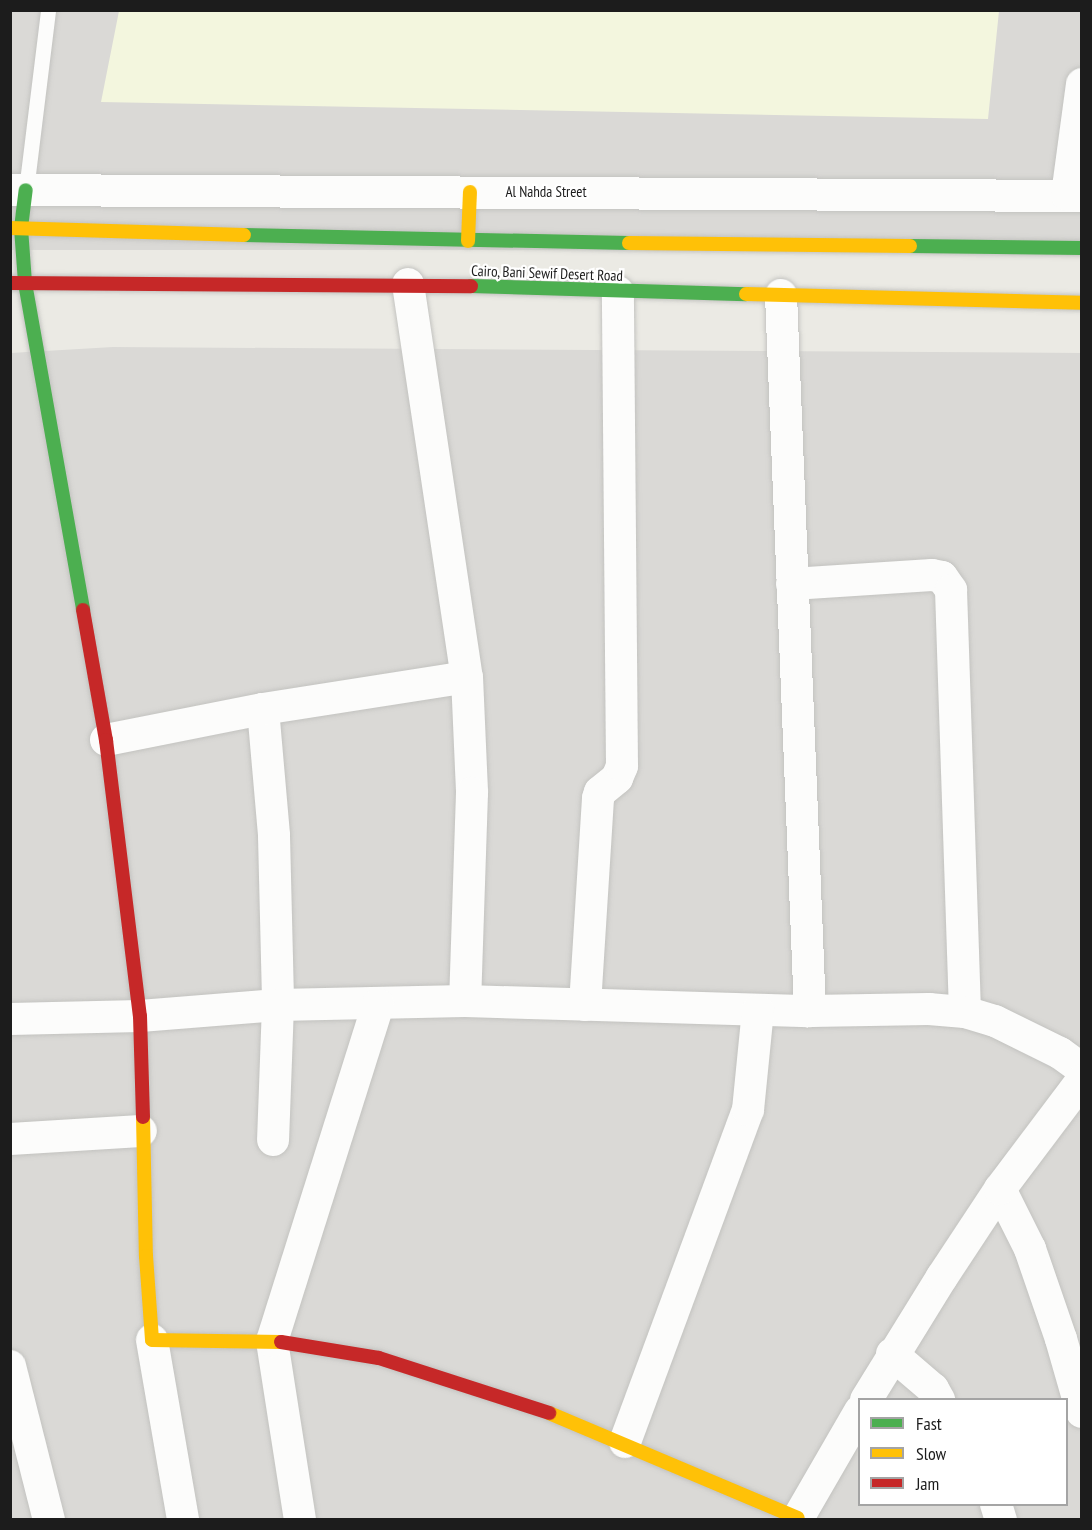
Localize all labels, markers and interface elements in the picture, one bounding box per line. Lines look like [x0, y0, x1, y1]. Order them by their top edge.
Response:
street label: Al Nahda Street [505, 183, 587, 201]
street label: Cairo, Bani Sewif Desert Road [470, 261, 624, 285]
legend [858, 1398, 1068, 1506]
text: Fast [916, 1412, 942, 1435]
text: Slow [916, 1442, 946, 1465]
text: Jam [916, 1472, 939, 1495]

